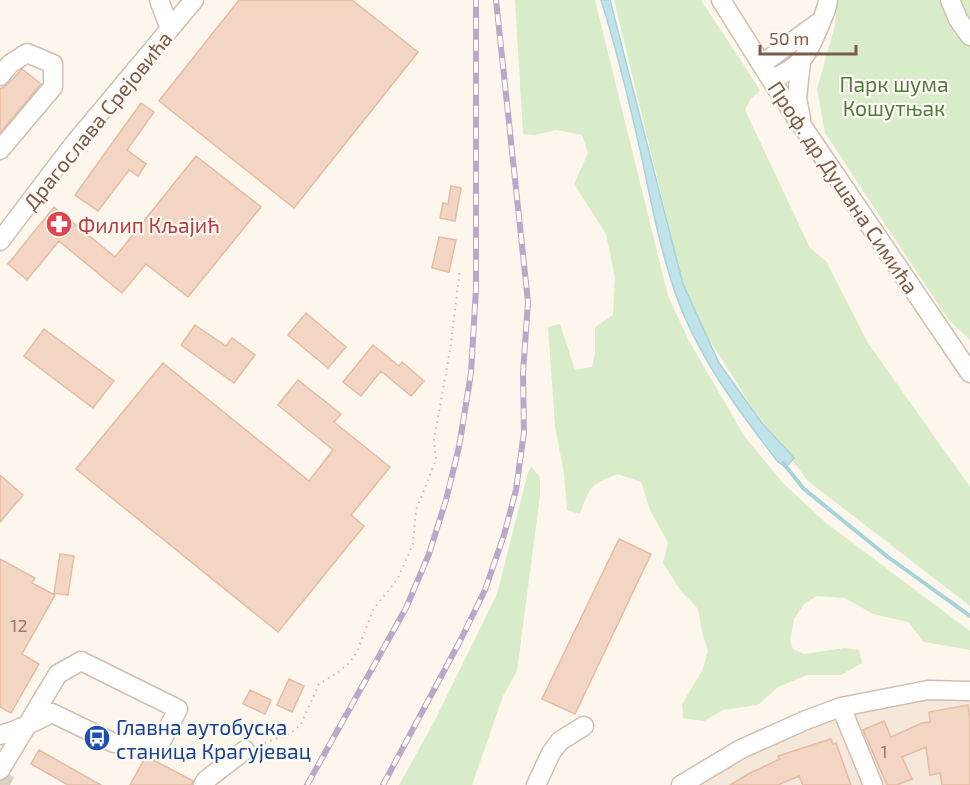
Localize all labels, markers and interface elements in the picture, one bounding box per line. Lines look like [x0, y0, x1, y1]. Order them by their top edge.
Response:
scale bar [760, 18, 856, 56]
street label: Драгослава Срејовића [17, 26, 177, 215]
text: 50 m [769, 27, 809, 49]
park label: Парк шума Кошутњак [839, 71, 949, 121]
street label: Проф. др Душана Симића [763, 76, 925, 299]
pharmacy icon: Филип Кљајић [44, 209, 74, 239]
place label: Филип Кљајић [78, 212, 219, 238]
house number: 12 [10, 614, 28, 636]
place label: Главна аутобуска станица Крагујевац [116, 714, 311, 764]
bus stop icon: Главна аутобуска станица Крагујевац [82, 723, 112, 753]
house number: 1 [880, 740, 888, 762]

